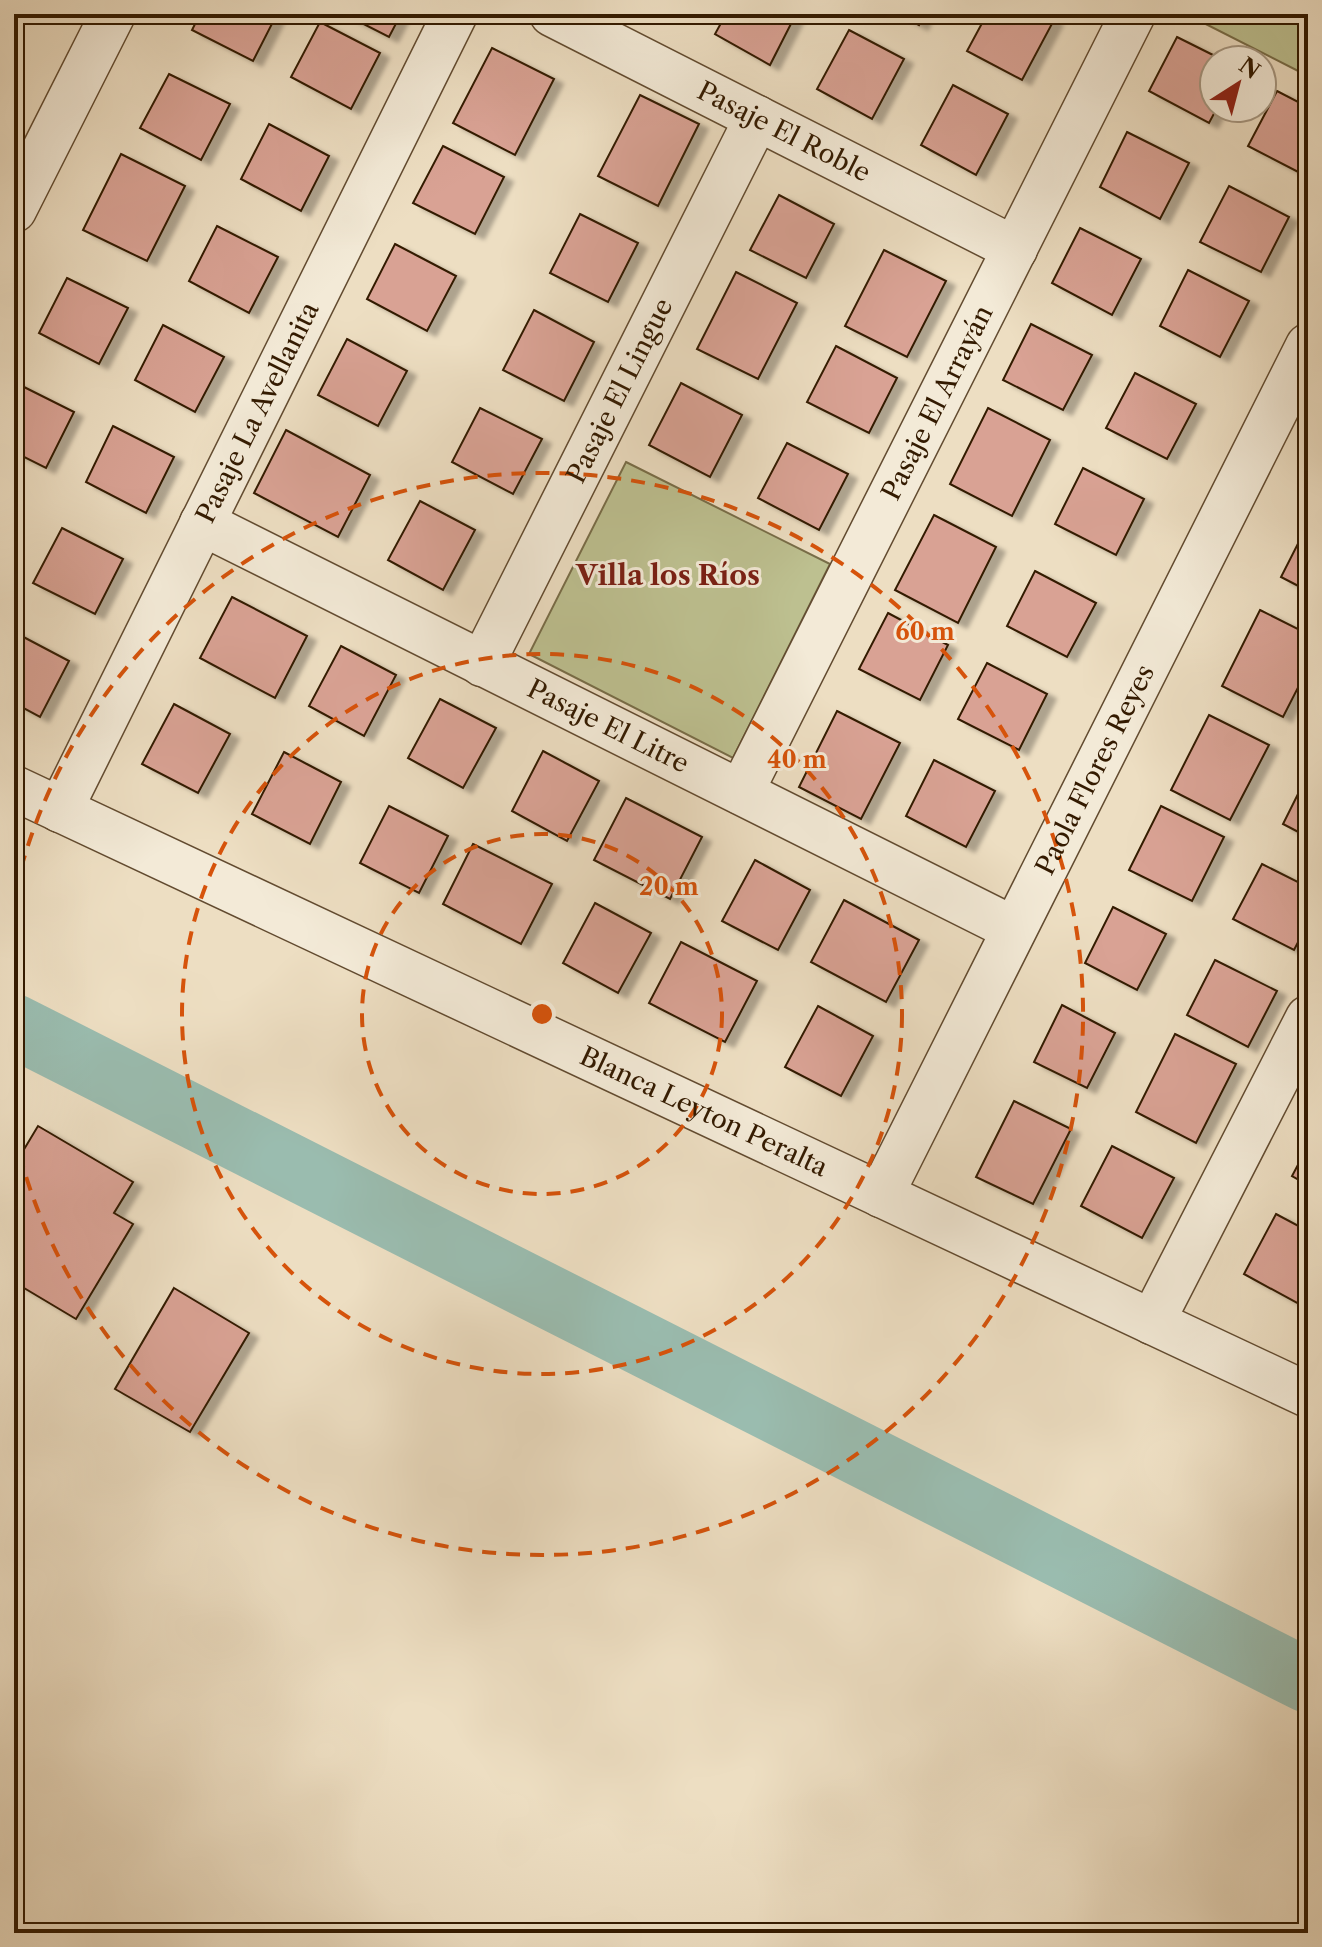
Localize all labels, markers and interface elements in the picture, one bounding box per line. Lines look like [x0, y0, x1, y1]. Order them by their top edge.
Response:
north arrow [1198, 44, 1278, 124]
text: N [1234, 52, 1265, 85]
street label: Pasaje El Roble [692, 74, 876, 189]
street label: Pasaje El Lingue [560, 293, 680, 488]
street label: Pasaje La Avellanita [189, 296, 326, 528]
street label: Pasaje El Arrayán [875, 300, 1000, 505]
district label: Villa los Ríos [575, 558, 760, 592]
text: 60 m [895, 617, 955, 646]
street label: Paola Flores Reyes [1029, 659, 1161, 880]
street label: Pasaje El Litre [522, 672, 694, 780]
text: 40 m [767, 745, 827, 774]
text: 20 m [639, 872, 699, 901]
centre of rings [528, 1000, 556, 1028]
street label: Blanca Leyton Peralta [575, 1040, 833, 1184]

